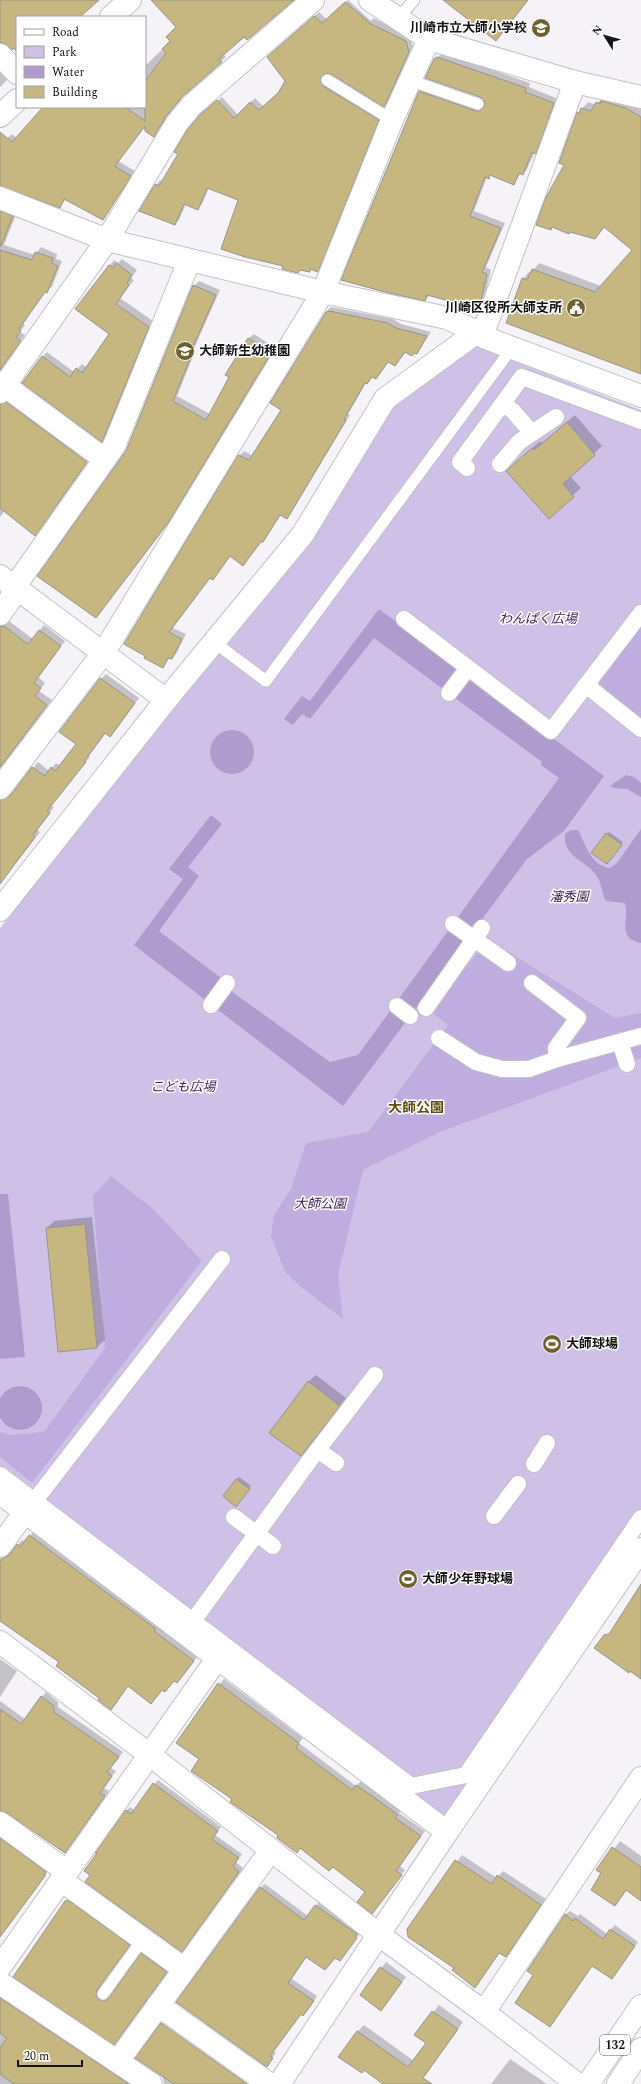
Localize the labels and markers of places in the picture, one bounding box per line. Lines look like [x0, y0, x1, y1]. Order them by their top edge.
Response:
school or university icon: 川崎市立大師小学校 [530, 17, 552, 39]
place label: 川崎市立大師小学校 [410, 18, 527, 38]
public building icon: 川崎区役所大師支所 [565, 297, 587, 319]
place label: 川崎区役所大師支所 [445, 298, 562, 318]
school or university icon: 大師新生幼稚園 [174, 340, 196, 362]
place label: 大師新生幼稚園 [199, 341, 290, 361]
sports icon: 大師球場 [541, 1333, 563, 1355]
place label: 大師球場 [566, 1334, 618, 1354]
sports icon: 大師少年野球場 [397, 1568, 419, 1590]
place label: 大師少年野球場 [422, 1569, 513, 1589]

